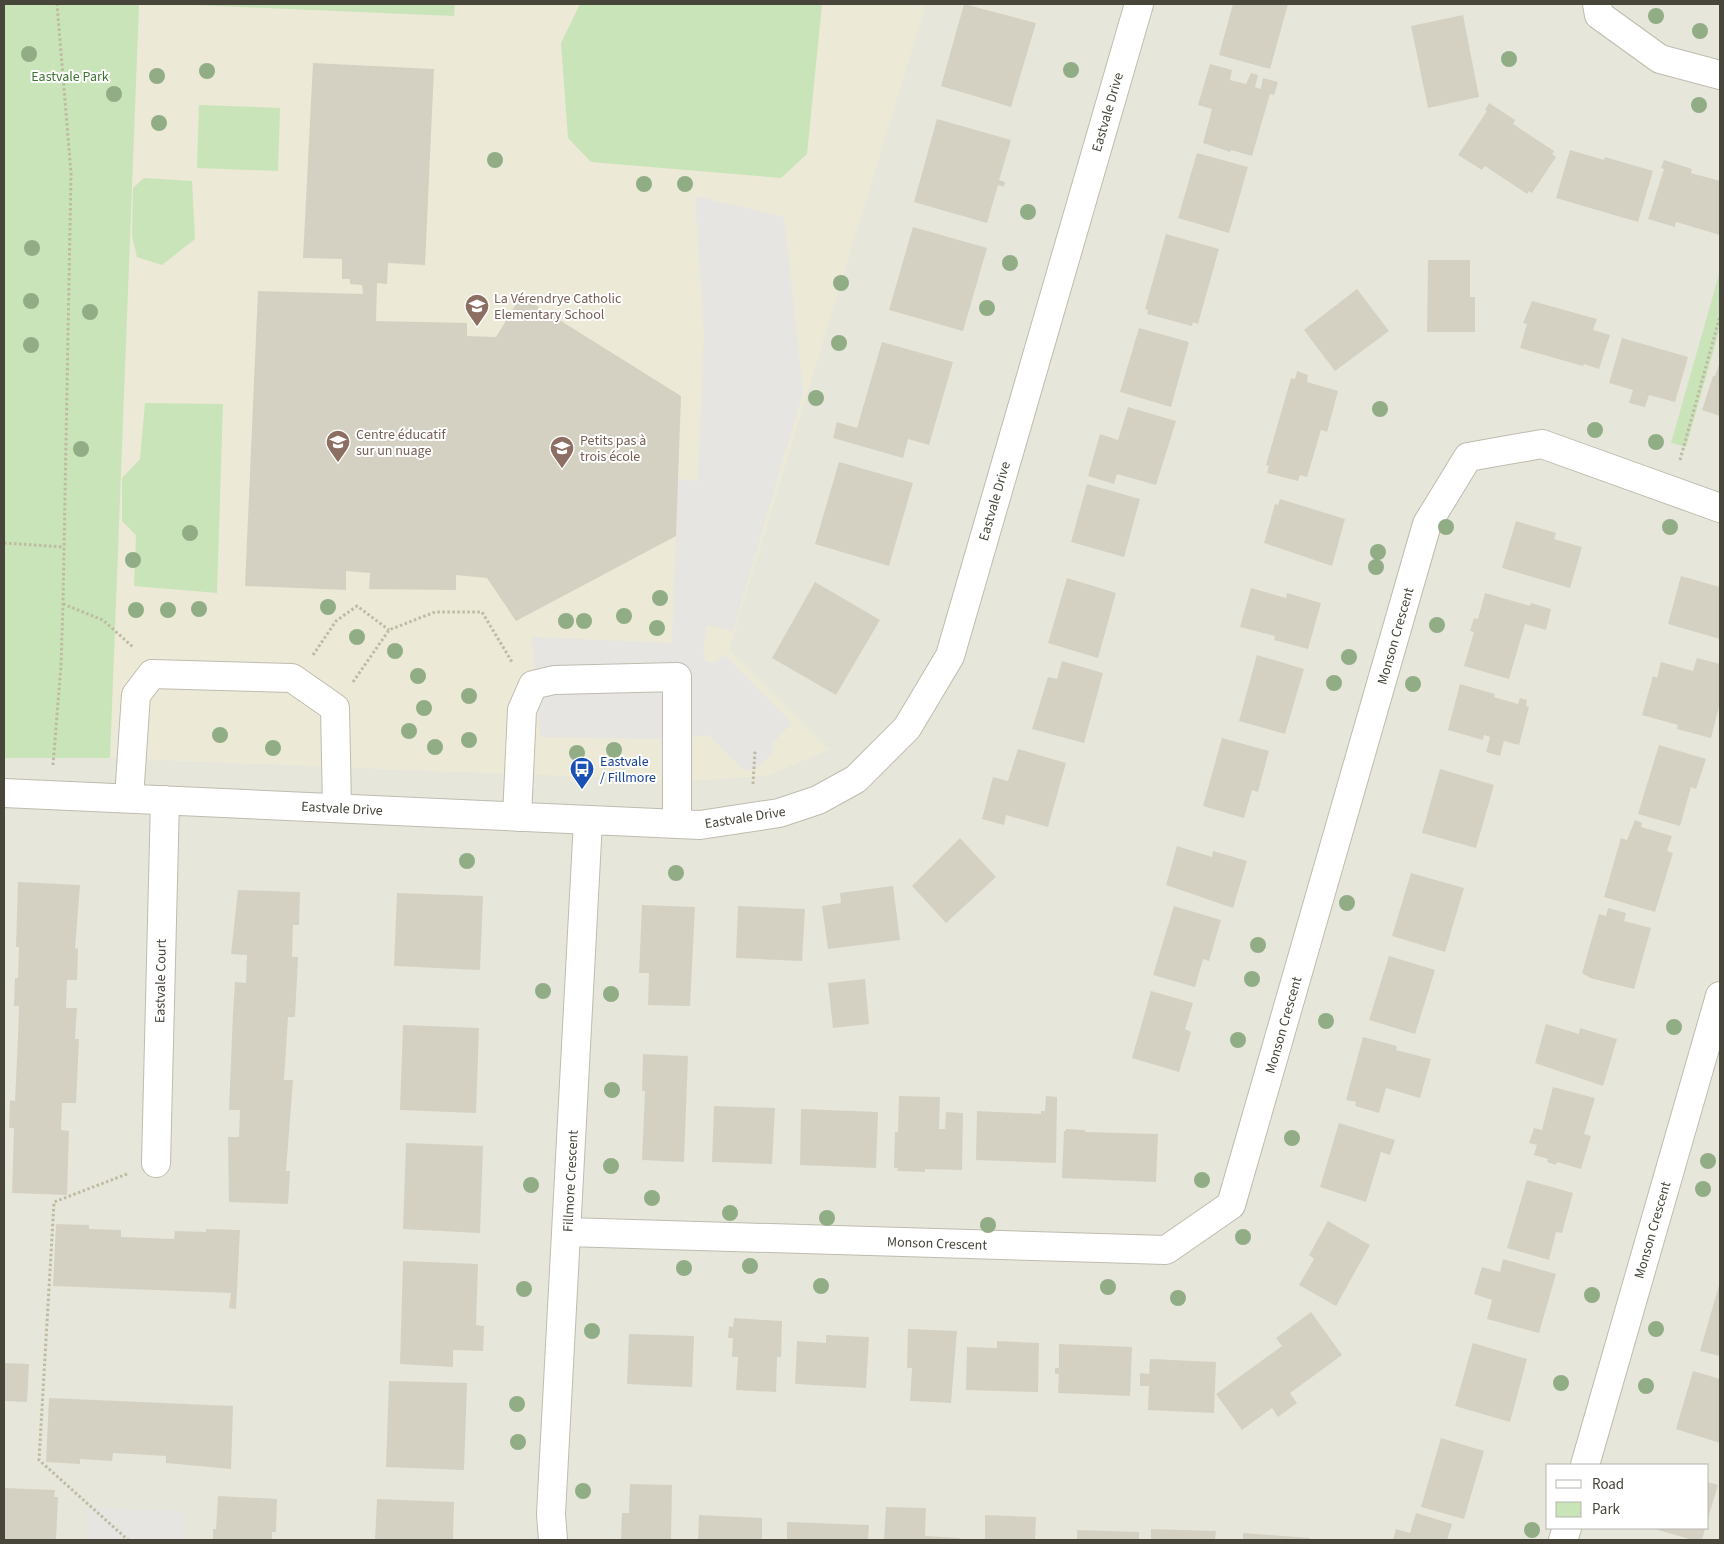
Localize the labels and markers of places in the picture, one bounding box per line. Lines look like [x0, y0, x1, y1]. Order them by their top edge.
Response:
place label: La Vérendrye Catholic Elementary School [494, 289, 622, 325]
school or university icon: La Vérendrye Catholic Elementary School [464, 293, 490, 327]
place label: Centre éducatif sur un nuage [356, 425, 446, 461]
school or university icon: Centre éducatif sur un nuage [325, 429, 351, 463]
place label: Petits pas à trois école [580, 431, 646, 467]
school or university icon: Petits pas à trois école [549, 435, 575, 469]
place label: Eastvale / Fillmore [600, 752, 656, 788]
bus stop icon: Eastvale / Fillmore [569, 756, 595, 790]

